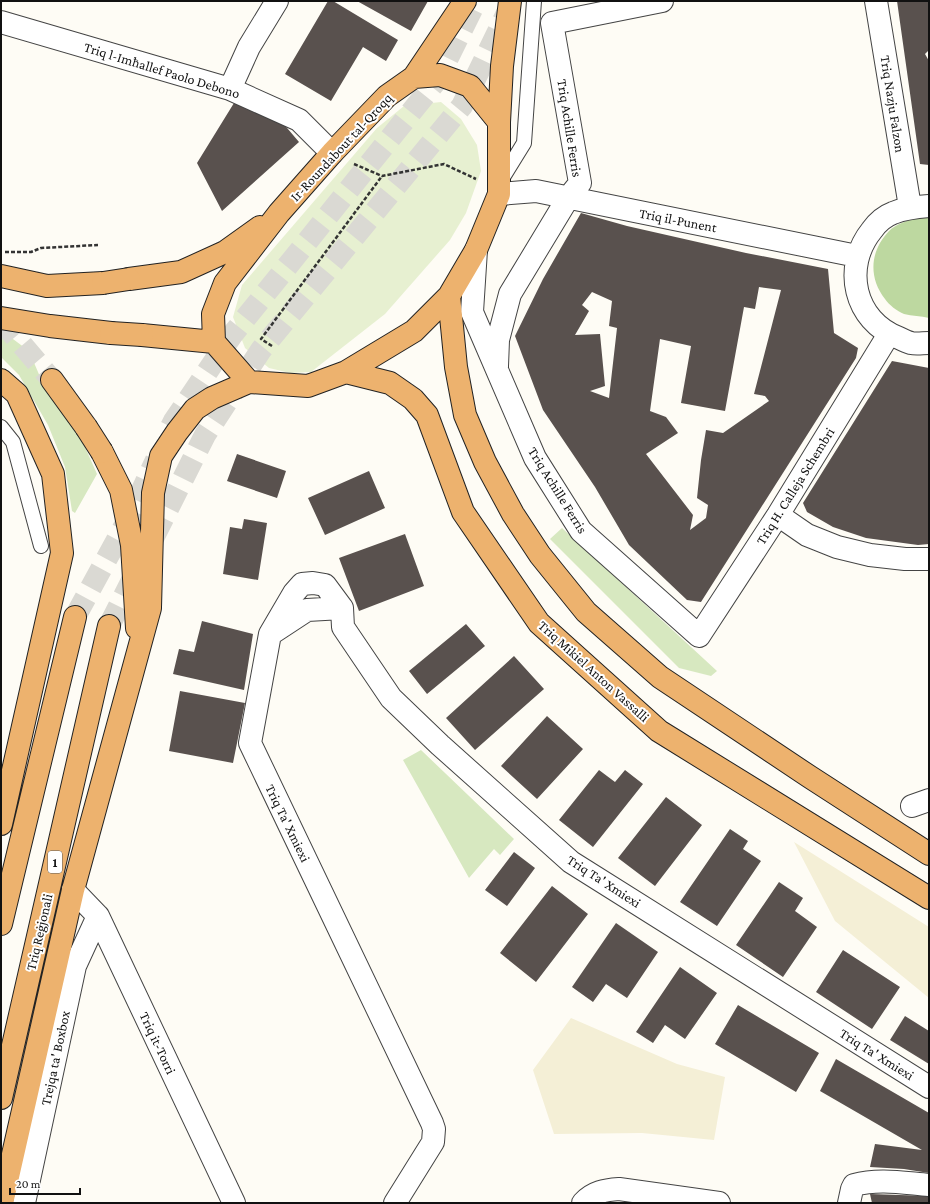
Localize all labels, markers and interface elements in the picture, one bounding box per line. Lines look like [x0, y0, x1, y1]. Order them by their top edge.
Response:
street label: Triq l-Imħallef Paolo Debono [82, 39, 242, 101]
street label: Triq Nazju Falzon [876, 54, 909, 154]
street label: Triq Achille Ferris [554, 78, 586, 178]
street label: Ir-Roundabout tal-Qroqq [287, 89, 396, 204]
street label: Triq il-Punent [638, 205, 719, 235]
street label: Triq H. Calleja Schembri [752, 424, 839, 548]
street label: Triq Achille Ferris [525, 444, 591, 536]
street label: Triq Mikiel Anton Vassalli [535, 617, 653, 725]
street label: Triq Ta' Xmiexi [262, 781, 314, 865]
road number: 1 [48, 851, 62, 873]
street label: Triq Ta' Xmiexi [564, 851, 644, 911]
street label: Triq Reġjonali [22, 892, 57, 972]
street label: Trejqa ta' Boxbox [37, 1009, 74, 1107]
street label: Triq it-Torri [137, 1009, 179, 1077]
street label: Triq Ta' Xmiexi [837, 1025, 917, 1083]
scale bar [10, 1170, 80, 1196]
text: 20 m [16, 1177, 41, 1191]

